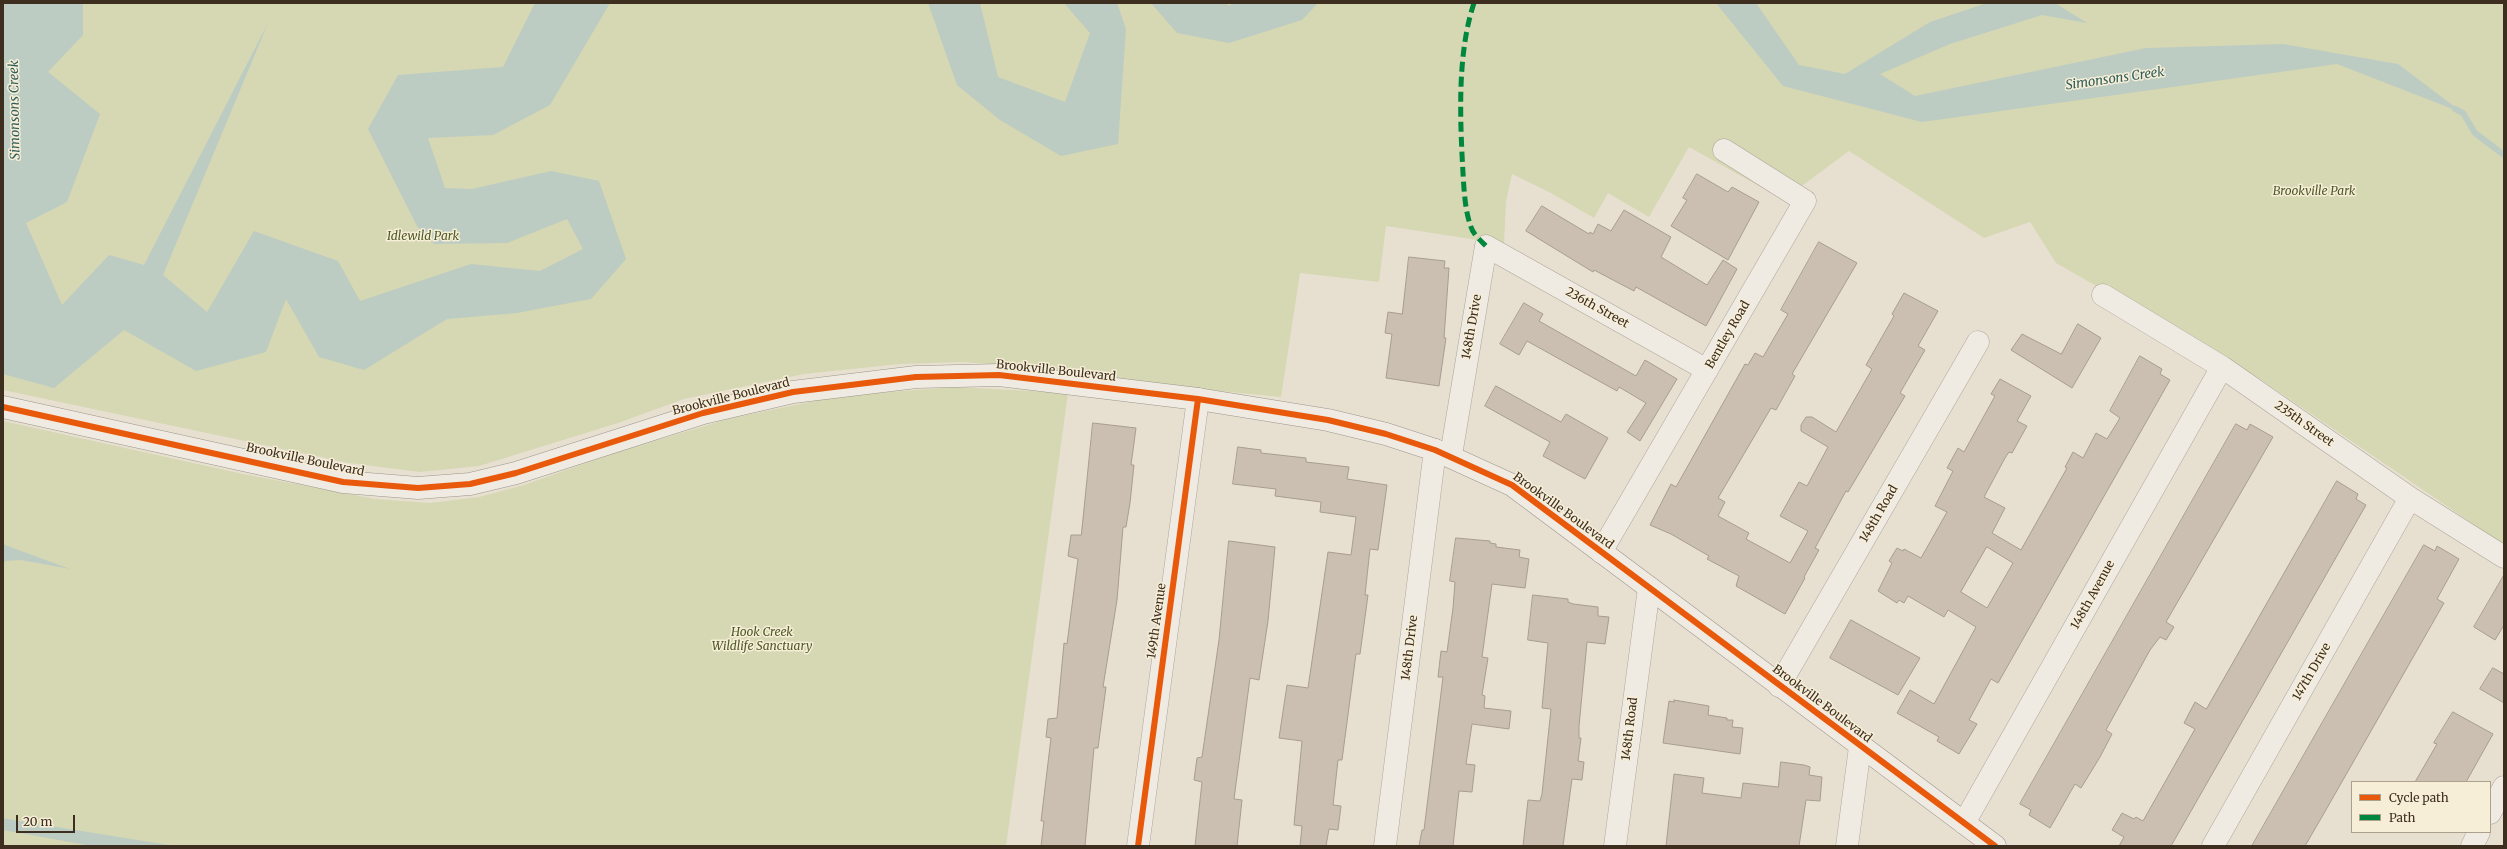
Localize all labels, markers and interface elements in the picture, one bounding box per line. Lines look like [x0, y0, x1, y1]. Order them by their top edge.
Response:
water label: Simonsons Creek [6, 60, 24, 160]
water label: Simonsons Creek [2065, 64, 2165, 94]
park label: Brookville Park [2273, 185, 2355, 199]
park label: Idlewild Park [387, 230, 459, 244]
street label: 236th Street [1563, 285, 1631, 331]
street label: 148th Drive [1459, 293, 1485, 361]
street label: Bentley Road [1703, 298, 1753, 372]
street label: Brookville Boulevard [995, 358, 1117, 384]
street label: Brookville Boulevard [671, 375, 791, 419]
street label: 235th Street [2272, 398, 2336, 450]
street label: Brookville Boulevard [245, 440, 365, 480]
street label: Brookville Boulevard [1510, 470, 1616, 552]
street label: 148th Road [1857, 483, 1901, 545]
street label: 148th Avenue [2068, 558, 2118, 632]
street label: 149th Avenue [1145, 582, 1169, 660]
street label: 148th Drive [1399, 614, 1421, 682]
park label: Hook Creek Wildlife Sanctuary [712, 626, 812, 654]
street label: 147th Drive [2290, 641, 2334, 703]
street label: Brookville Boulevard [1770, 662, 1874, 746]
street label: 148th Road [1619, 696, 1641, 762]
legend [2351, 781, 2491, 833]
text: Cycle path [2389, 790, 2449, 805]
scale bar [18, 807, 77, 833]
text: Path [2389, 810, 2415, 825]
text: 20 m [23, 814, 52, 829]

